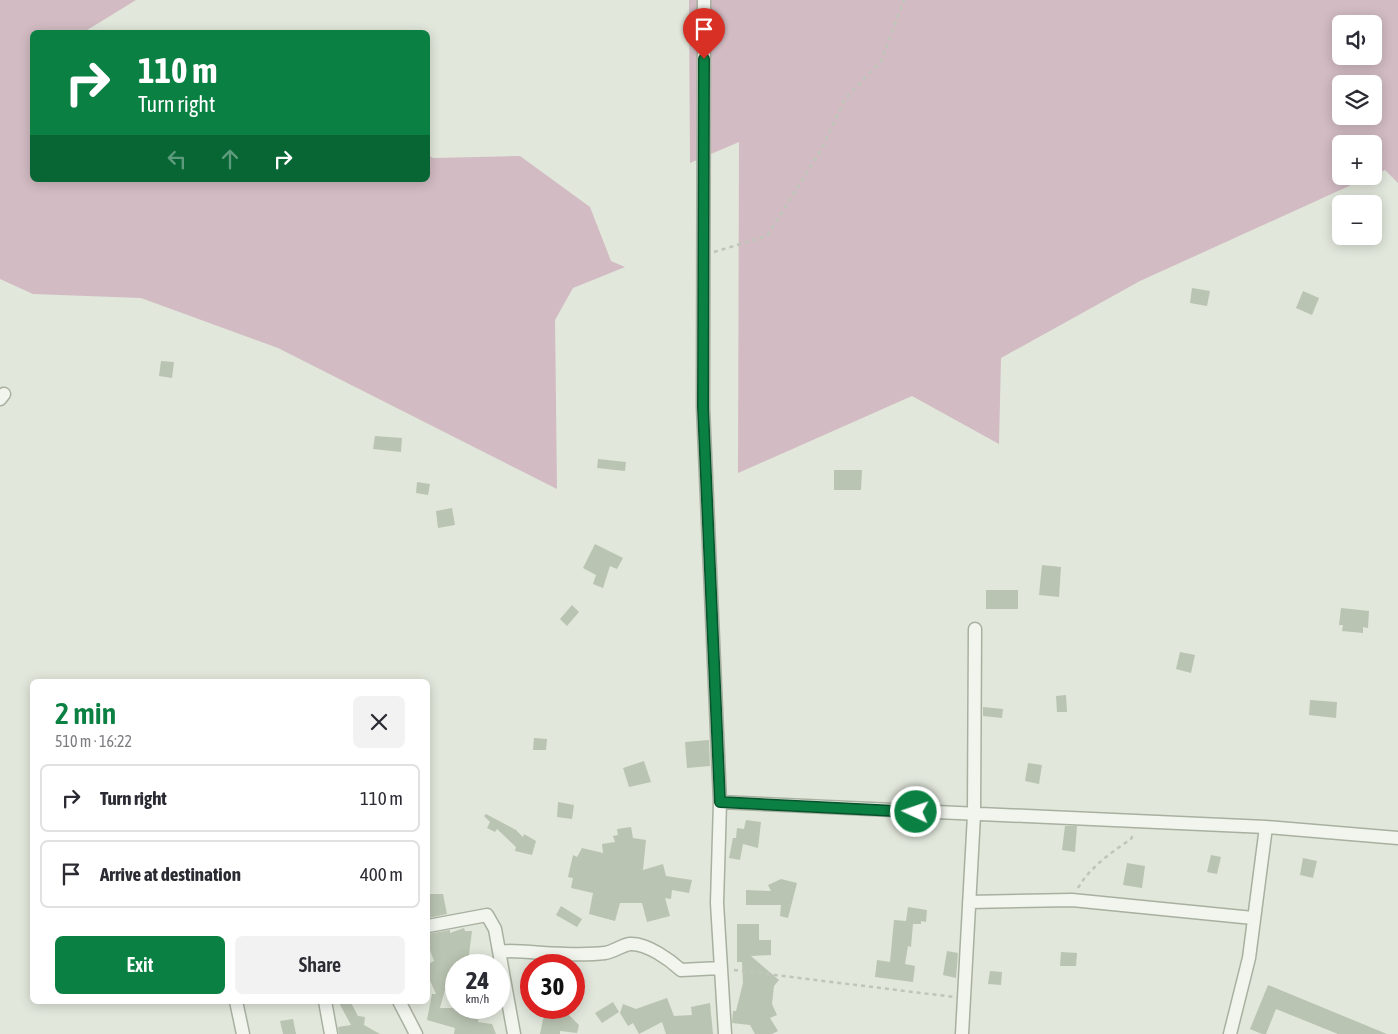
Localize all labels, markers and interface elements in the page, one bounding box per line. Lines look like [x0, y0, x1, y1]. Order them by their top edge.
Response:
pin [683, 8, 725, 59]
icon: arrive [690, 15, 718, 43]
map controls [1332, 15, 1382, 245]
button: sound [1332, 15, 1382, 65]
icon: right [55, 50, 120, 115]
text: 110 m [138, 50, 217, 90]
button: layers [1332, 75, 1382, 125]
text: Turn right [138, 91, 215, 117]
button: + [1332, 135, 1382, 185]
icon: left [163, 145, 191, 173]
icon: ahead [216, 145, 244, 173]
icon: right [269, 145, 297, 173]
button: − [1332, 195, 1382, 245]
text: 2 min [55, 696, 116, 730]
button: close [353, 696, 405, 748]
text: 510 m · 16:22 [55, 732, 132, 750]
icon: right [57, 784, 85, 812]
position arrow [889, 785, 941, 837]
text: Turn right [100, 787, 167, 809]
text: 110 m [360, 787, 403, 809]
icon: arrive [57, 860, 85, 888]
text: Arrive at destination [100, 863, 241, 885]
text: 400 m [360, 863, 403, 885]
button: Exit [55, 936, 225, 994]
button: Share [235, 936, 405, 994]
speed limit sign: 30 [520, 954, 585, 1019]
text: 24 [466, 966, 489, 994]
text: km/h [466, 992, 489, 1006]

